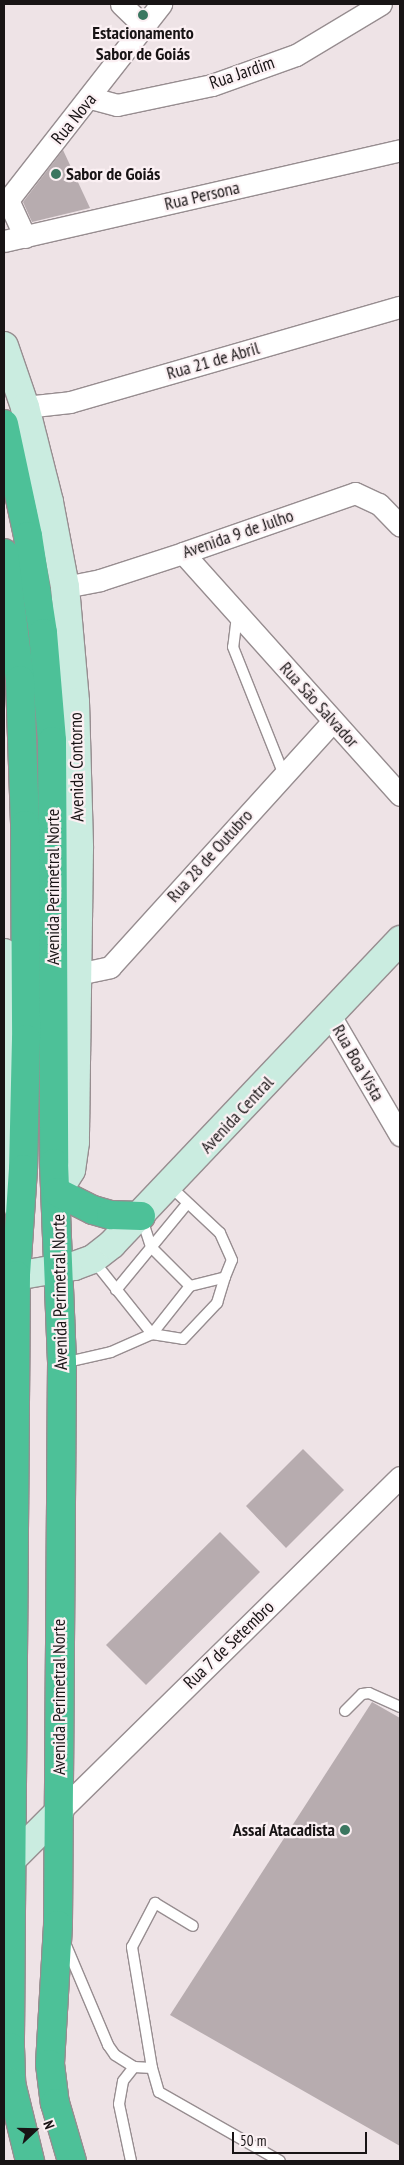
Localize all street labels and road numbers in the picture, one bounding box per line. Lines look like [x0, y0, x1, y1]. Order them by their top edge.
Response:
street label: Rua Jardim [207, 52, 277, 94]
street label: Rua Nova [47, 89, 101, 149]
street label: Rua Persona [162, 177, 242, 215]
street label: Rua 21 de Abril [164, 337, 262, 385]
street label: Avenida 9 de Julho [180, 505, 296, 563]
street label: Rua São Salvador [275, 658, 363, 752]
street label: Avenida Contorno [65, 712, 89, 822]
street label: Rua 28 de Outubro [163, 805, 257, 907]
street label: Avenida Perimetral Norte [42, 809, 64, 965]
street label: Rua Boa Vista [327, 1021, 389, 1105]
street label: Avenida Central [196, 1072, 278, 1158]
street label: Avenida Perimetral Norte [48, 1214, 72, 1370]
street label: Rua 7 de Setembro [179, 1596, 279, 1694]
street label: Avenida Perimetral Norte [48, 1619, 70, 1775]

